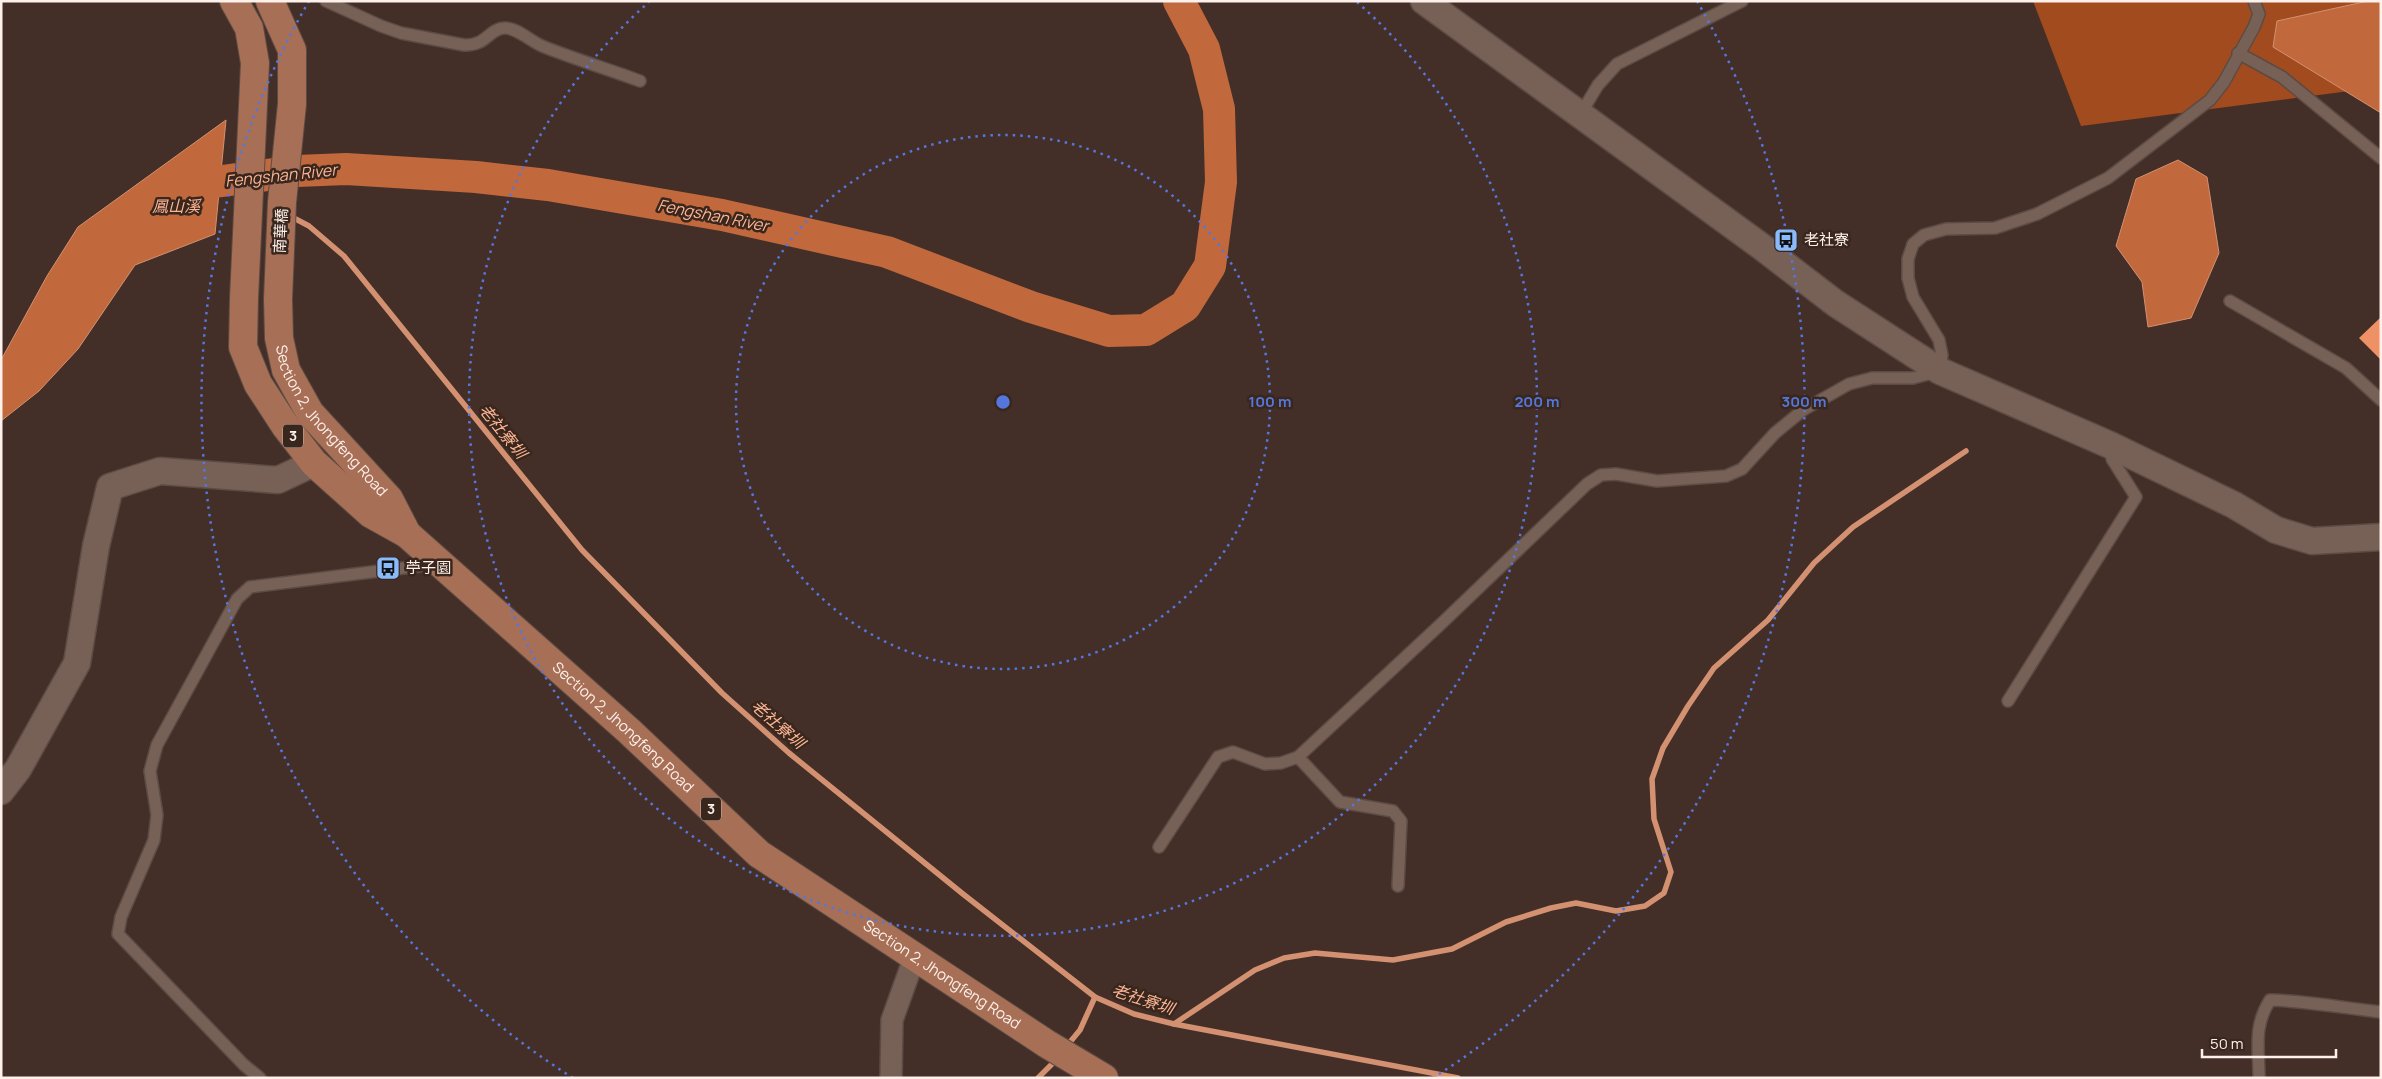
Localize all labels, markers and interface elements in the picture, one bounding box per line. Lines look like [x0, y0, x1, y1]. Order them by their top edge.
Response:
water label: Fengshan River [224, 158, 340, 192]
water label: Fengshan River [656, 194, 772, 237]
water label: 鳳山溪 [152, 195, 202, 217]
street label: 南華橋 [269, 208, 292, 254]
bus stop icon: 老社寮 [1773, 227, 1799, 253]
place label: 老社寮 [1804, 229, 1849, 250]
street label: Section 2, Jhongfeng Road [271, 343, 393, 501]
text: 100 m [1249, 391, 1291, 412]
text: 200 m [1514, 391, 1560, 412]
text: 300 m [1782, 391, 1826, 412]
centre of rings [994, 393, 1012, 411]
water label: 老社寮圳 [474, 399, 533, 464]
road number: 3 [283, 424, 303, 448]
bus stop icon: 苧子園 [375, 555, 401, 581]
place label: 苧子園 [406, 557, 451, 578]
street label: Section 2, Jhongfeng Road [548, 657, 699, 797]
water label: 老社寮圳 [747, 695, 811, 755]
road number: 3 [701, 798, 721, 821]
street label: Section 2, Jhongfeng Road [859, 915, 1025, 1034]
water label: 老社寮圳 [1109, 979, 1179, 1020]
scale bar [2202, 1026, 2336, 1058]
text: 50 m [2210, 1033, 2244, 1054]

